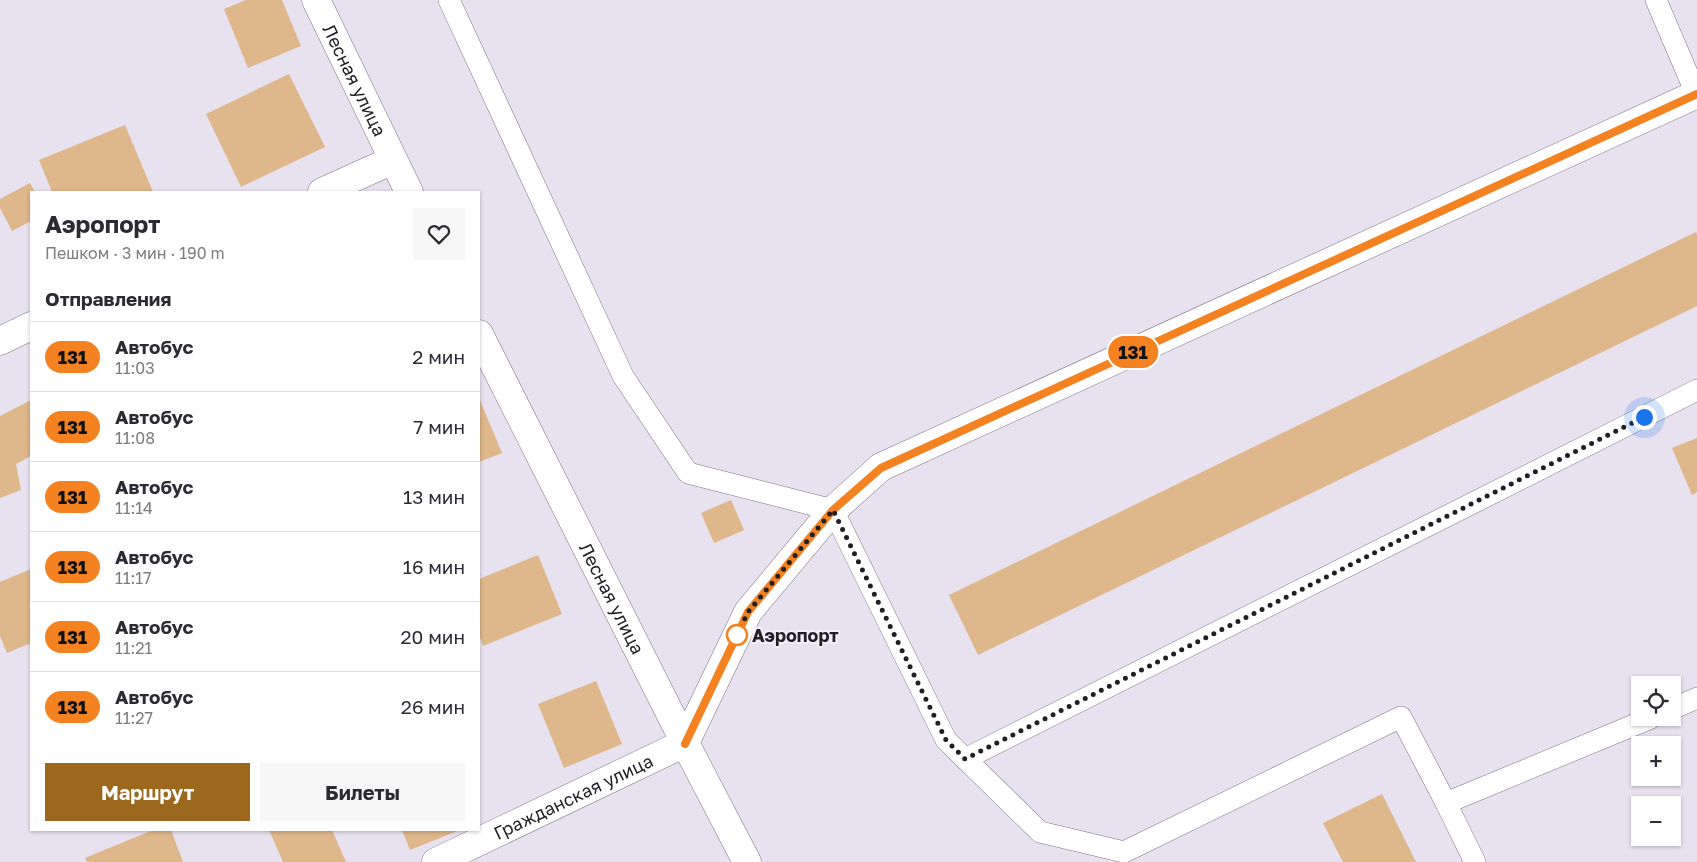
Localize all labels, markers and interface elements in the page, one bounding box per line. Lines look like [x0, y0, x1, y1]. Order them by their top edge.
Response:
street label: Лесная улица [318, 20, 391, 140]
button: heart [413, 208, 465, 260]
text: Аэропорт [45, 209, 161, 238]
text: Пешком · 3 мин · 190 m [45, 243, 225, 263]
text: Отправления [45, 287, 171, 310]
text: Автобус [115, 335, 193, 358]
line badge: 131 [1104, 336, 1162, 368]
text: 131 [1118, 341, 1148, 363]
text: 2 мин [412, 345, 465, 368]
text: 131 [58, 346, 87, 368]
text: 11:03 [115, 358, 155, 378]
text: Автобус [115, 405, 193, 428]
your location [1632, 405, 1657, 430]
text: 7 мин [413, 415, 465, 438]
text: 131 [58, 416, 87, 438]
text: 11:08 [115, 428, 155, 448]
text: Автобус [115, 475, 193, 498]
text: 13 мин [403, 485, 465, 508]
text: 131 [58, 486, 87, 508]
text: 11:14 [115, 498, 153, 518]
street label: Лесная улица [575, 539, 649, 658]
text: Автобус [115, 545, 193, 568]
text: 16 мин [403, 555, 465, 578]
text: 131 [58, 556, 87, 578]
text: 11:17 [115, 568, 152, 588]
text: Автобус [115, 615, 193, 638]
marker: Аэропорт [726, 624, 748, 646]
place label: Аэропорт [752, 624, 839, 646]
text: 20 мин [401, 625, 465, 648]
text: 131 [58, 626, 87, 648]
text: 11:21 [115, 638, 152, 658]
map controls [1631, 676, 1681, 846]
button: locate [1631, 676, 1681, 726]
text: Автобус [115, 685, 193, 708]
text: 26 мин [401, 695, 465, 718]
text: 131 [58, 696, 87, 718]
text: 11:27 [115, 708, 153, 728]
button: + [1631, 736, 1681, 786]
street label: Гражданская улица [490, 749, 656, 844]
button: Маршрут [45, 763, 250, 821]
button: Билеты [260, 763, 465, 821]
button: − [1631, 796, 1681, 846]

